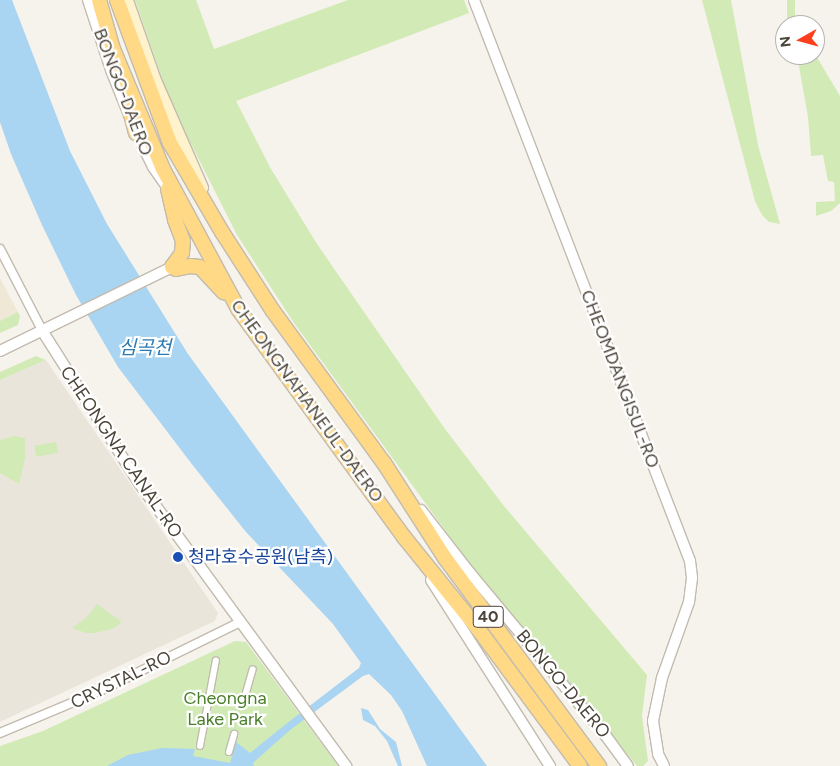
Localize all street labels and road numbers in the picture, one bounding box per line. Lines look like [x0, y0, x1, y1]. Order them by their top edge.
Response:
street label: BONGO-DAERO [89, 25, 157, 159]
street label: CHEOMDANGISUL-RO [576, 287, 664, 471]
street label: CHEONGNAHANEUL-DAERO [226, 295, 388, 507]
street label: CHEONGNA CANAL-RO [55, 362, 187, 542]
road number: 40 [472, 604, 504, 630]
street label: BONGO-DAERO [511, 626, 615, 742]
street label: CRYSTAL-RO [67, 646, 175, 714]

